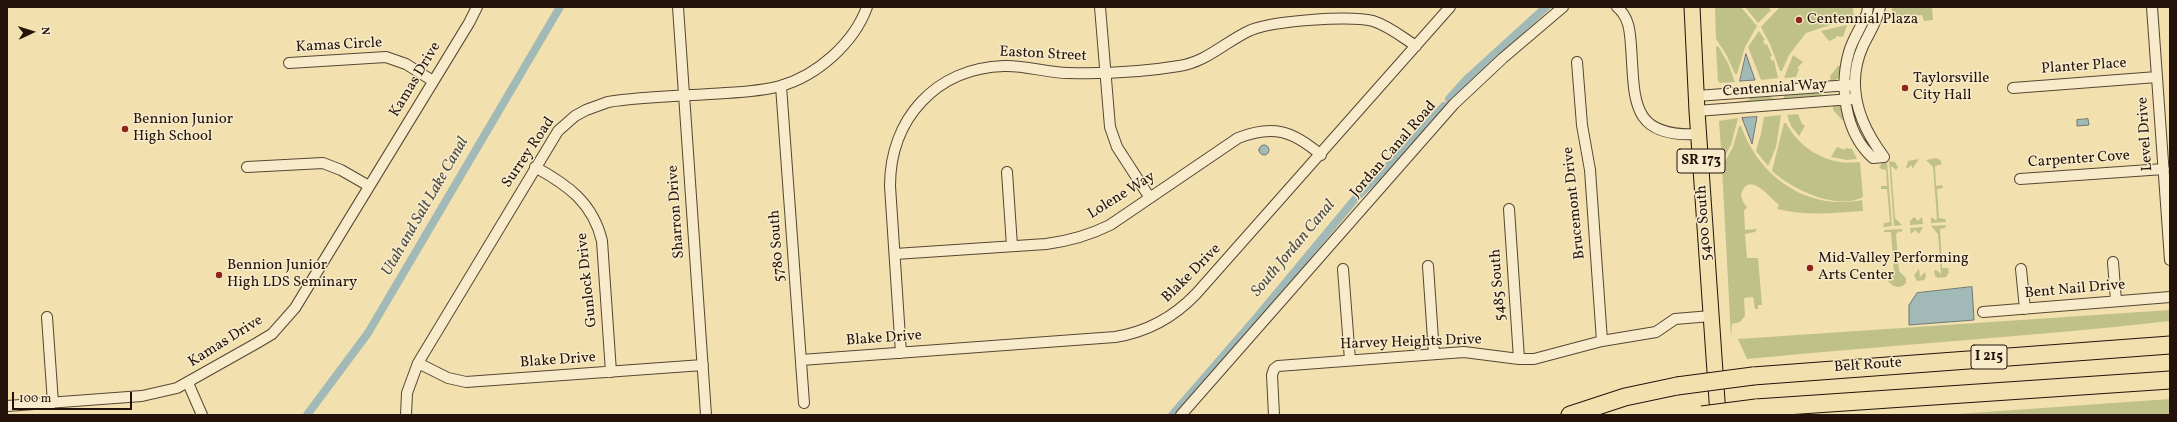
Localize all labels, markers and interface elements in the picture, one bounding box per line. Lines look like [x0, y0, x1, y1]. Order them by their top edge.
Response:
place label: Centennial Plaza [1807, 11, 1918, 29]
north arrow [12, 12, 52, 52]
marker: Centennial Plaza [1794, 15, 1804, 25]
text: N [37, 27, 52, 36]
street label: Kamas Circle [295, 35, 383, 57]
street label: Kamas Drive [387, 39, 445, 121]
street label: Easton Street [999, 44, 1087, 66]
street label: Planter Place [2041, 55, 2127, 79]
place label: Taylorsville City Hall [1913, 70, 1989, 105]
street label: Centennial Way [1722, 76, 1828, 102]
marker: Taylorsville City Hall [1900, 83, 1910, 93]
street label: Level Drive [2134, 96, 2158, 172]
street label: Jordan Canal Road [1347, 98, 1441, 202]
place label: Bennion Junior High School [133, 111, 233, 146]
street label: Surrey Road [499, 114, 559, 192]
marker: Bennion Junior High School [120, 124, 130, 134]
water label: Utah and Salt Lake Canal [378, 134, 474, 280]
street label: Brucemont Drive [1560, 146, 1590, 260]
street label: Carpenter Cove [2027, 147, 2131, 173]
road number: SR 173 [1677, 149, 1725, 173]
street label: Sharron Drive [665, 165, 689, 259]
street label: Lolene Way [1085, 168, 1159, 224]
street label: 5400 South [1693, 184, 1717, 262]
water label: South Jordan Canal [1248, 197, 1340, 301]
street label: 5780 South [766, 209, 790, 283]
street label: Gunlock Drive [574, 232, 602, 328]
street label: Blake Drive [1159, 241, 1225, 307]
street label: 5485 South [1487, 248, 1511, 322]
place label: Mid-Valley Performing Arts Center [1818, 250, 1969, 285]
place label: Bennion Junior High LDS Seminary [227, 257, 357, 292]
marker: Mid-Valley Performing Arts Center [1805, 263, 1815, 273]
marker: Bennion Junior High LDS Seminary [214, 270, 224, 280]
street label: Bent Nail Drive [2024, 277, 2126, 303]
street label: Kamas Drive [185, 312, 267, 372]
street label: Blake Drive [845, 327, 923, 351]
street label: Harvey Heights Drive [1340, 332, 1482, 354]
road number: I 215 [1971, 345, 2007, 369]
street label: Blake Drive [519, 349, 597, 373]
street label: Belt Route [1834, 355, 1902, 377]
scale bar [14, 384, 134, 410]
text: 100 m [19, 391, 51, 407]

